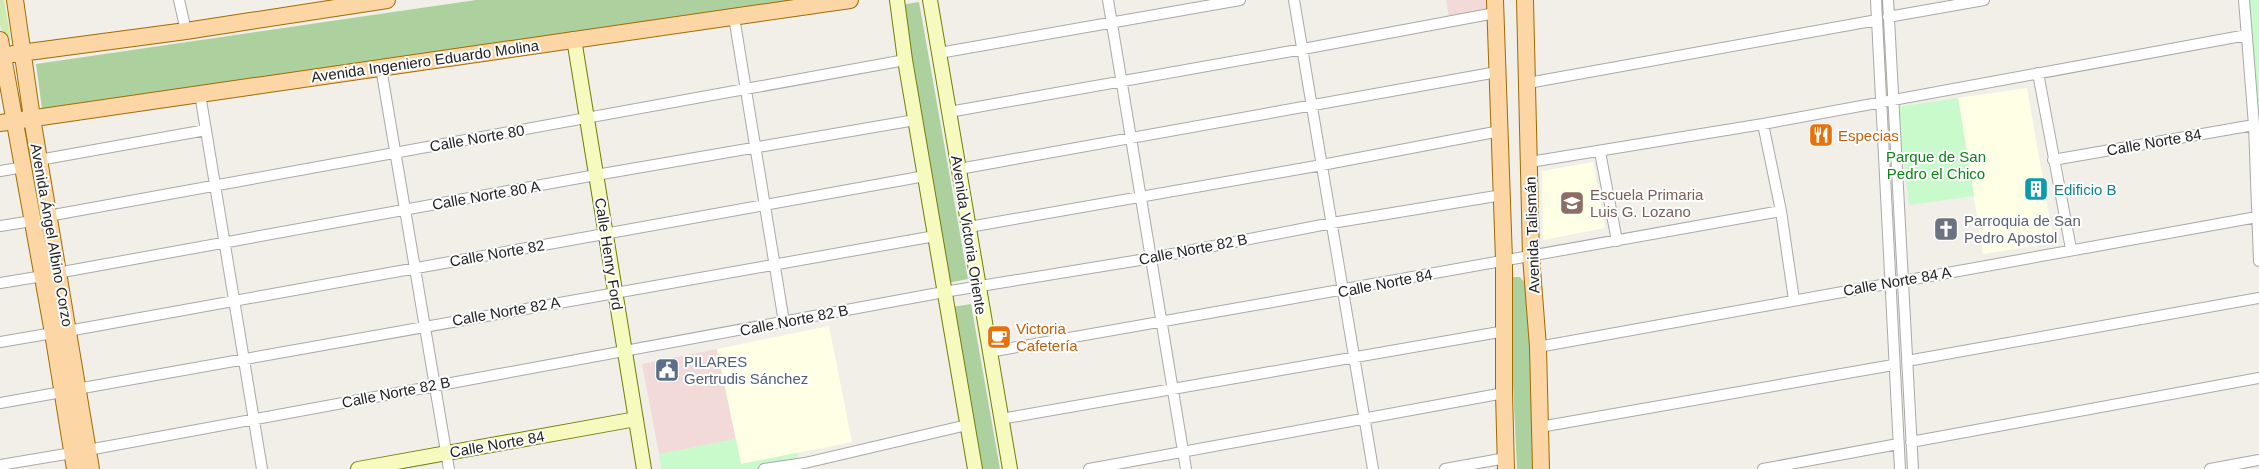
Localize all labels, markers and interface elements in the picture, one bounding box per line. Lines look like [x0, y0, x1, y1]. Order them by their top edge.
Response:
street label: Avenida Ingeniero Eduardo Molina [310, 36, 541, 85]
street label: Calle Norte 80 [428, 121, 526, 155]
restaurant icon: Especias [1808, 122, 1834, 148]
street label: Calle Norte 84 [2105, 125, 2203, 159]
place label: Especias [1838, 127, 1899, 144]
street label: Avenida Ángel Albino Corzo [28, 142, 76, 328]
park label: Parque de San Pedro el Chico [1886, 148, 1986, 182]
street label: Avenida Victoria Oriente [948, 154, 990, 316]
street label: Avenida Talismán [1521, 176, 1543, 294]
building icon: Edificio B [2023, 176, 2049, 202]
street label: Calle Norte 80 A [431, 177, 541, 213]
place label: Edificio B [2054, 181, 2117, 198]
place label: Escuela Primaria Luis G. Lozano [1590, 186, 1704, 220]
school or university icon: Escuela Primaria Luis G. Lozano [1559, 190, 1585, 216]
street label: Calle Henry Ford [592, 197, 626, 311]
place label: Parroquia de San Pedro Apostol [1964, 212, 2081, 246]
church icon: Parroquia de San Pedro Apostol [1933, 216, 1959, 242]
street label: Calle Norte 82 B [1137, 230, 1249, 268]
street label: Calle Norte 82 [448, 236, 546, 270]
street label: Calle Norte 84 A [1842, 263, 1952, 299]
street label: Calle Norte 84 [1336, 266, 1434, 300]
street label: Calle Norte 82 A [451, 293, 561, 329]
street label: Calle Norte 82 B [738, 301, 850, 339]
place label: Victoria Cafetería [1016, 320, 1078, 354]
cafe icon: Victoria Cafetería [986, 324, 1012, 350]
place label: PILARES Gertrudis Sánchez [684, 353, 808, 387]
public building icon: PILARES Gertrudis Sánchez [654, 357, 680, 383]
street label: Calle Norte 82 B [340, 373, 452, 411]
street label: Calle Norte 84 [448, 427, 546, 461]

